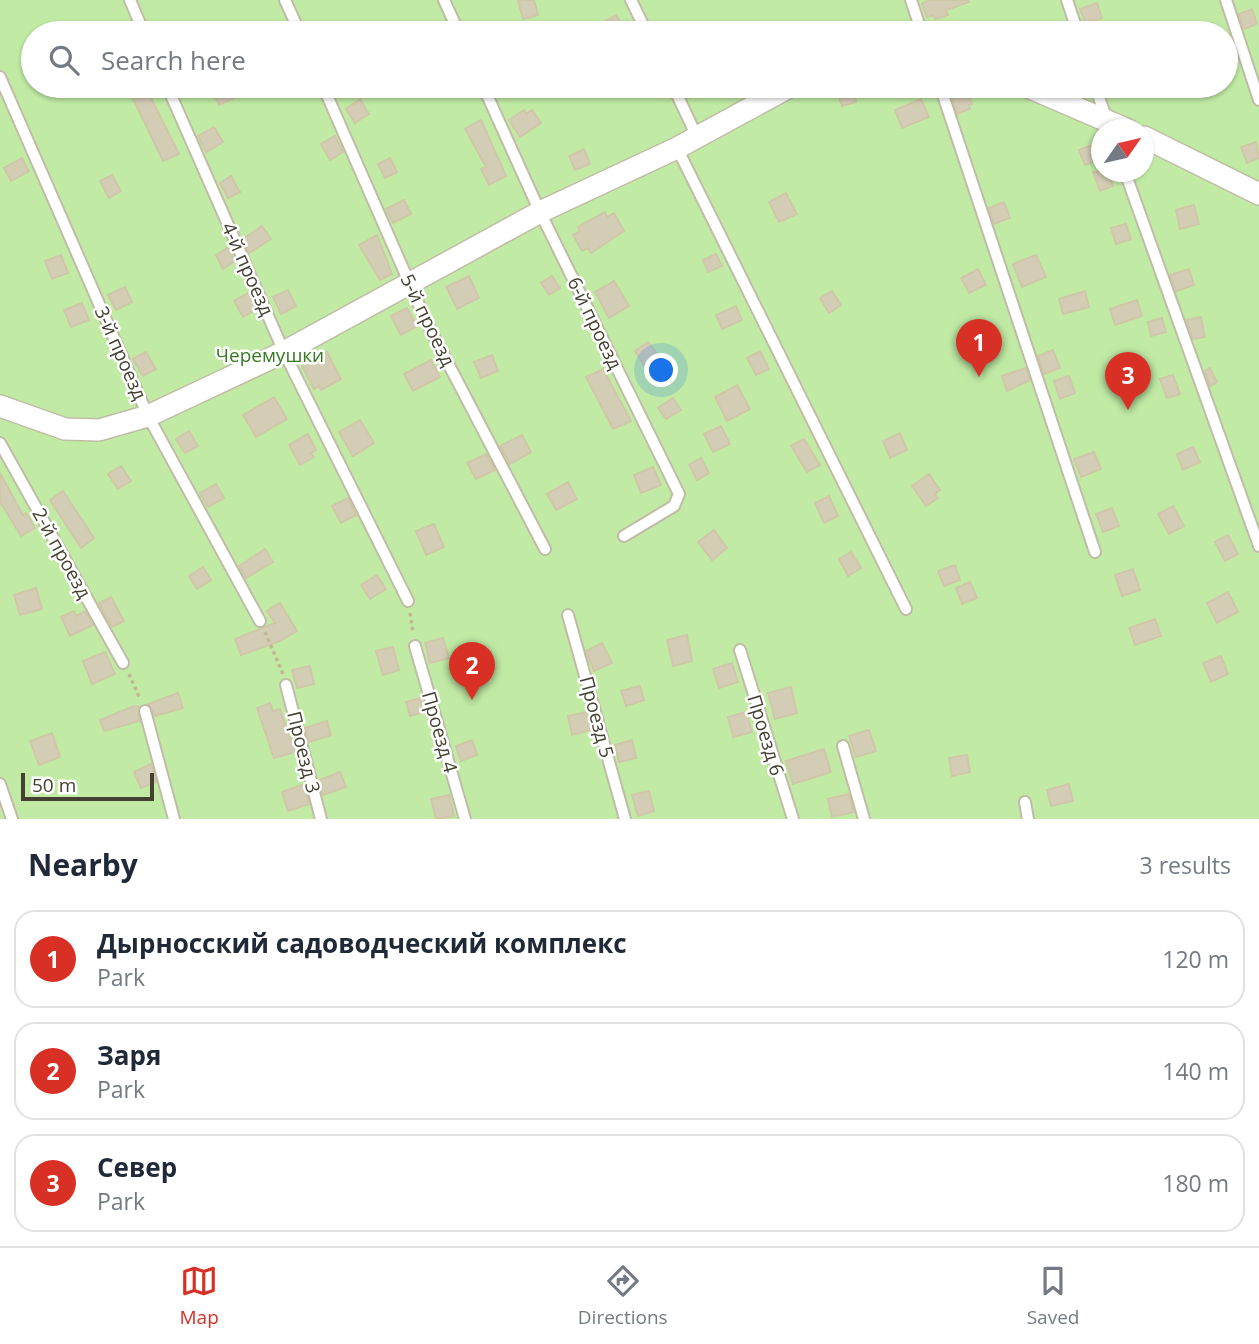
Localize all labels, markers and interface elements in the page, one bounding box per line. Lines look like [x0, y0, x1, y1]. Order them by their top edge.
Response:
search box [21, 21, 1238, 98]
icon: search [45, 41, 83, 79]
text: Search here [101, 42, 246, 78]
north arrow [1091, 119, 1154, 182]
street label: 4-й проезд [216, 218, 280, 320]
street label: 5-й проезд [394, 270, 462, 371]
street label: 6-й проезд [561, 273, 629, 374]
street label: 3-й проезд [89, 302, 153, 404]
pin: 1 [956, 319, 1002, 377]
park label: Черемушки [216, 342, 324, 368]
pin: 3 [1105, 352, 1151, 410]
your location [644, 353, 678, 387]
street label: 2-й проезд [26, 503, 98, 603]
pin: 2 [449, 642, 495, 700]
street label: Проезд 5 [574, 673, 620, 761]
street label: Проезд 4 [416, 688, 464, 776]
street label: Проезд 6 [741, 691, 791, 779]
street label: Проезд 3 [281, 708, 327, 796]
scale bar [21, 770, 154, 802]
text: 50 m [32, 772, 76, 798]
text: Nearby [28, 844, 138, 885]
text: 3 results [1140, 849, 1231, 881]
text: Дырносский садоводческий комплекс [97, 925, 627, 961]
text: 1 [46, 943, 60, 975]
text: 120 m [1162, 943, 1229, 975]
text: Park [97, 961, 145, 993]
text: Заря [97, 1037, 161, 1073]
text: 2 [46, 1055, 60, 1087]
text: 140 m [1162, 1055, 1229, 1087]
text: Park [97, 1073, 145, 1105]
text: Север [97, 1149, 177, 1185]
text: 3 [46, 1167, 60, 1199]
text: 180 m [1162, 1167, 1229, 1199]
text: Park [97, 1185, 145, 1217]
tab: Map [180, 1262, 219, 1330]
tab: Directions [578, 1262, 668, 1330]
tab: Saved [1027, 1262, 1079, 1330]

